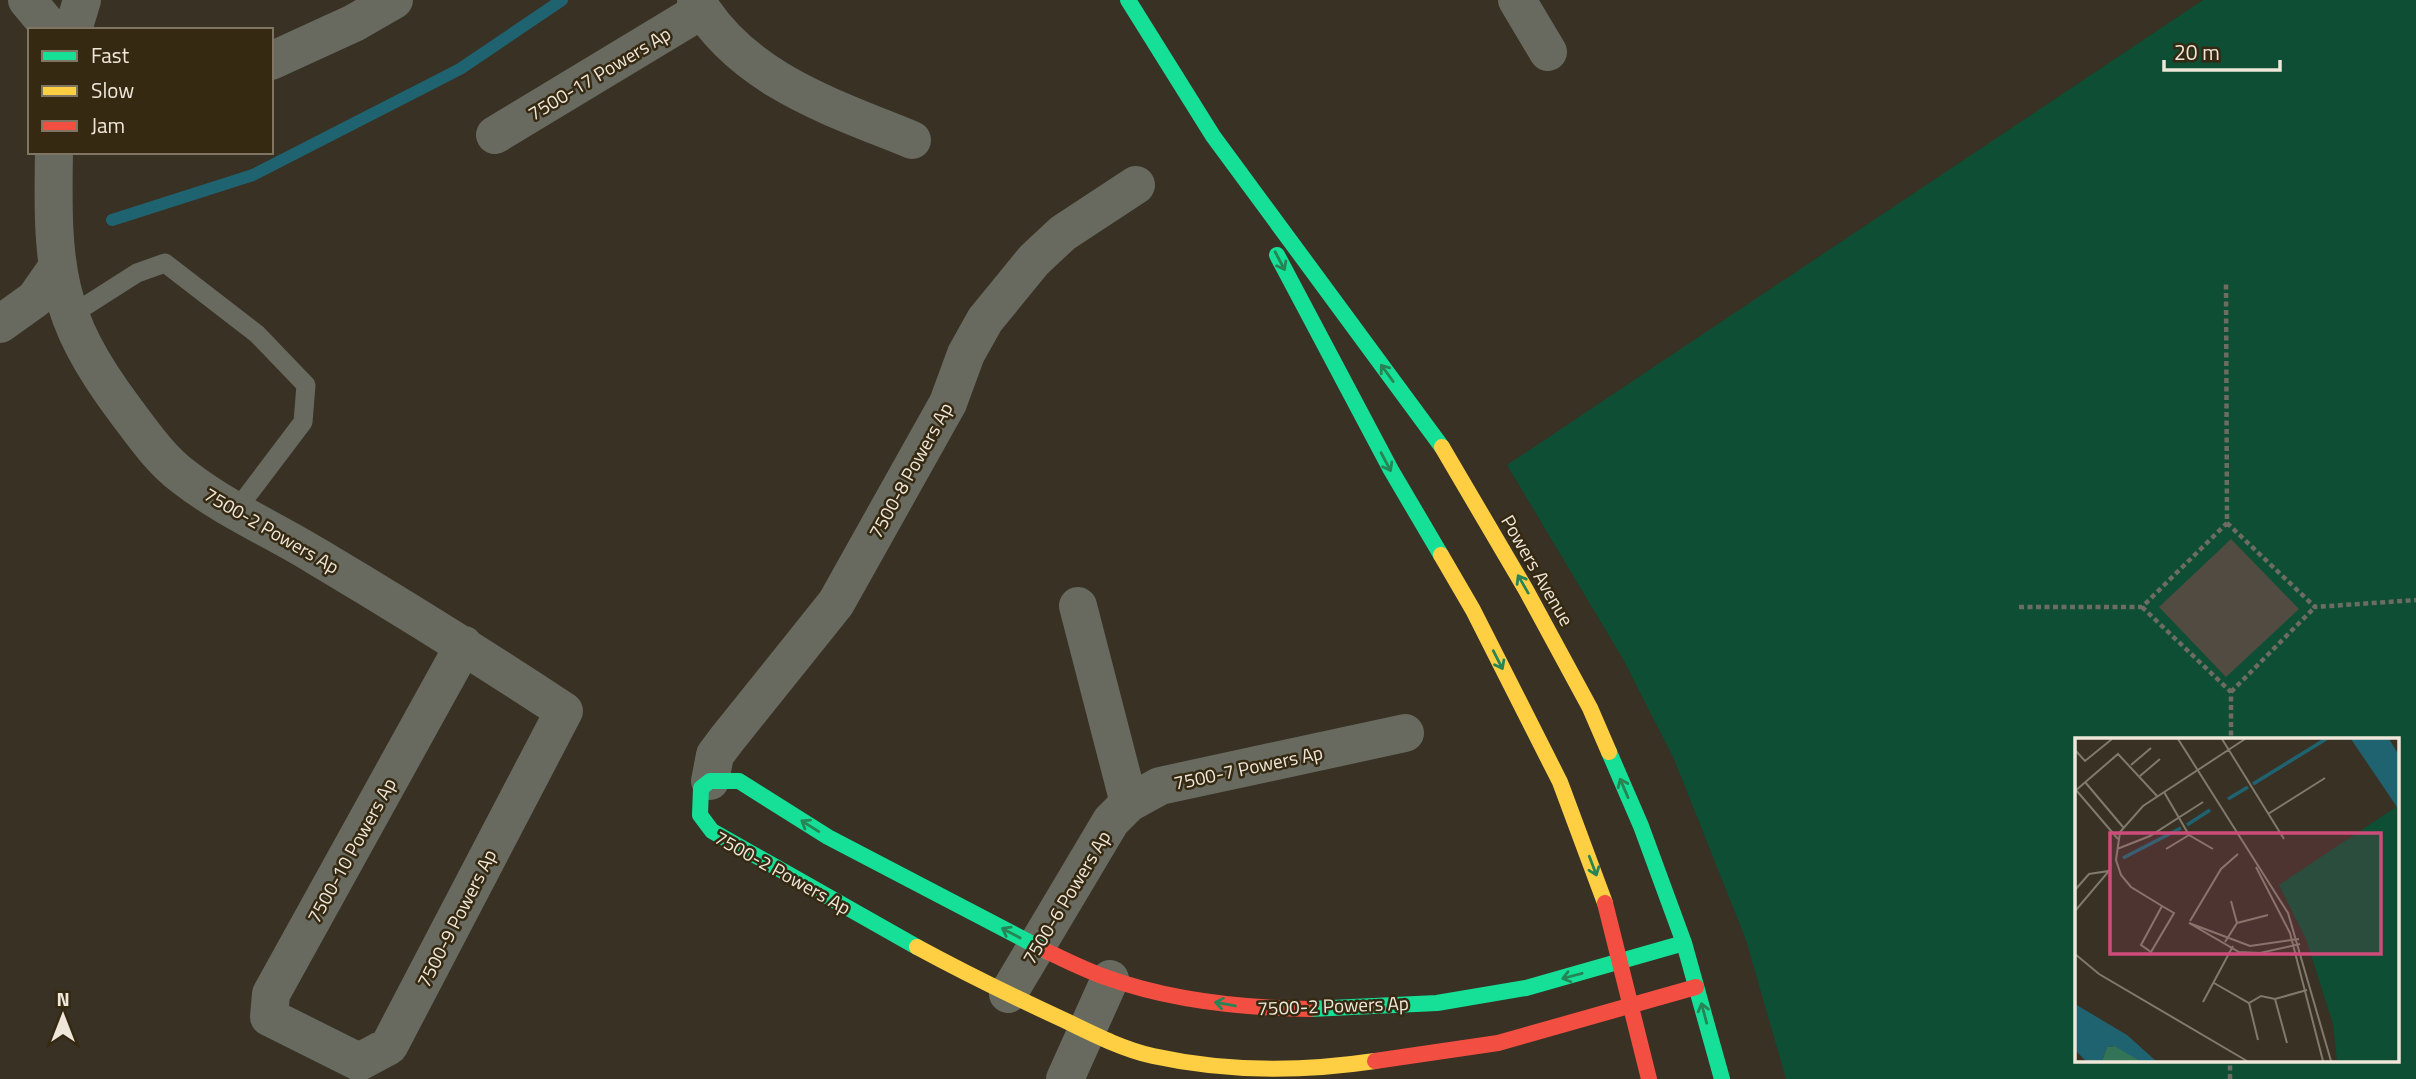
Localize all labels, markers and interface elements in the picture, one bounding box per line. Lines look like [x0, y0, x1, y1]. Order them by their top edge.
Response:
street label: 7500-17 Powers Ap [522, 19, 676, 127]
legend [28, 28, 273, 154]
scale bar [2164, 28, 2280, 72]
text: 20 m [2174, 36, 2220, 68]
text: Fast [91, 39, 130, 71]
text: Slow [91, 74, 134, 106]
text: Jam [91, 109, 125, 141]
one-way arrow [1273, 250, 1287, 271]
one-way arrow [1380, 363, 1395, 382]
street label: 7500-8 Powers Ap [861, 397, 959, 543]
one-way arrow [1380, 451, 1394, 472]
street label: 7500-2 Powers Ap [199, 480, 345, 580]
street label: Powers Avenue [1494, 509, 1582, 631]
one-way arrow [1516, 575, 1530, 595]
one-way arrow [1492, 649, 1506, 670]
street label: 7500-7 Powers Ap [1171, 737, 1325, 797]
inset map [2075, 738, 2398, 1062]
street label: 7500-10 Powers Ap [299, 772, 403, 928]
one-way arrow [1617, 778, 1630, 799]
one-way arrow [801, 818, 820, 833]
street label: 7500-2 Powers Ap [710, 823, 856, 921]
street label: 7500-6 Powers Ap [1014, 824, 1118, 970]
street label: 7500-9 Powers Ap [409, 844, 503, 992]
one-way arrow [1587, 855, 1600, 877]
one-way arrow [1001, 925, 1021, 939]
one-way arrow [1561, 970, 1584, 983]
north arrow [28, 981, 98, 1051]
text: N [56, 984, 70, 1013]
street label: 7500-2 Powers Ap [1257, 988, 1409, 1022]
one-way arrow [1214, 997, 1237, 1010]
one-way arrow [1696, 1002, 1709, 1024]

